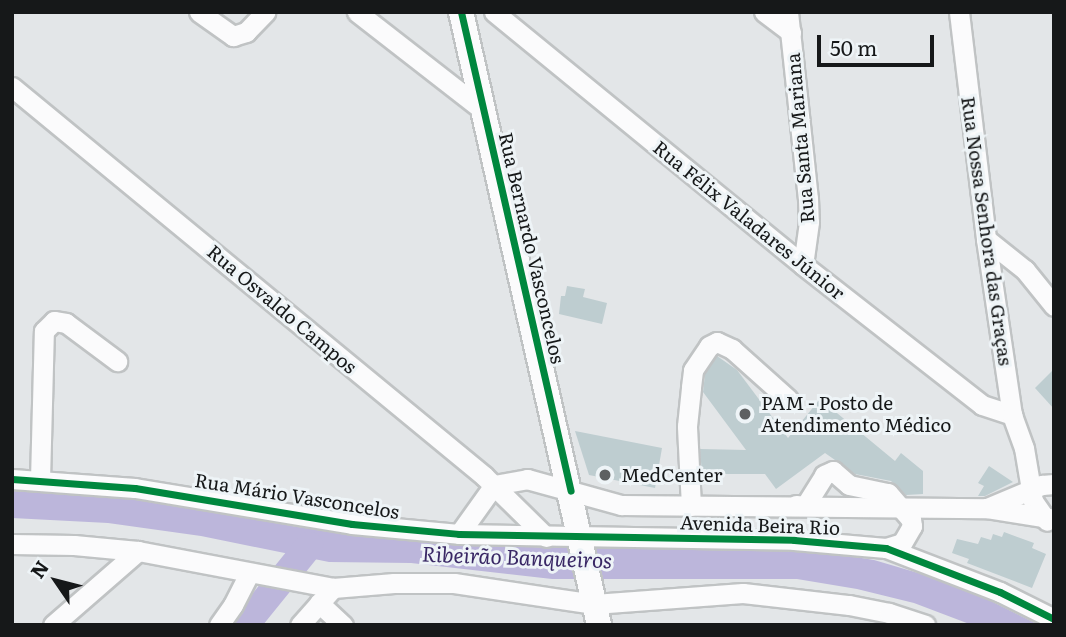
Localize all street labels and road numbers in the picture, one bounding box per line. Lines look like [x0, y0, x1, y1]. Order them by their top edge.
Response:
street label: Rua Santa Mariana [781, 52, 819, 224]
street label: Rua Nossa Senhora das Graças [957, 95, 1017, 367]
street label: Rua Bernardo Vasconcelos [494, 130, 570, 366]
street label: Rua Félix Valadares Júnior [649, 136, 849, 304]
street label: Rua Osvaldo Campos [203, 240, 361, 378]
street label: Rua Mário Vasconcelos [193, 469, 401, 523]
street label: Avenida Beira Rio [680, 511, 840, 539]

